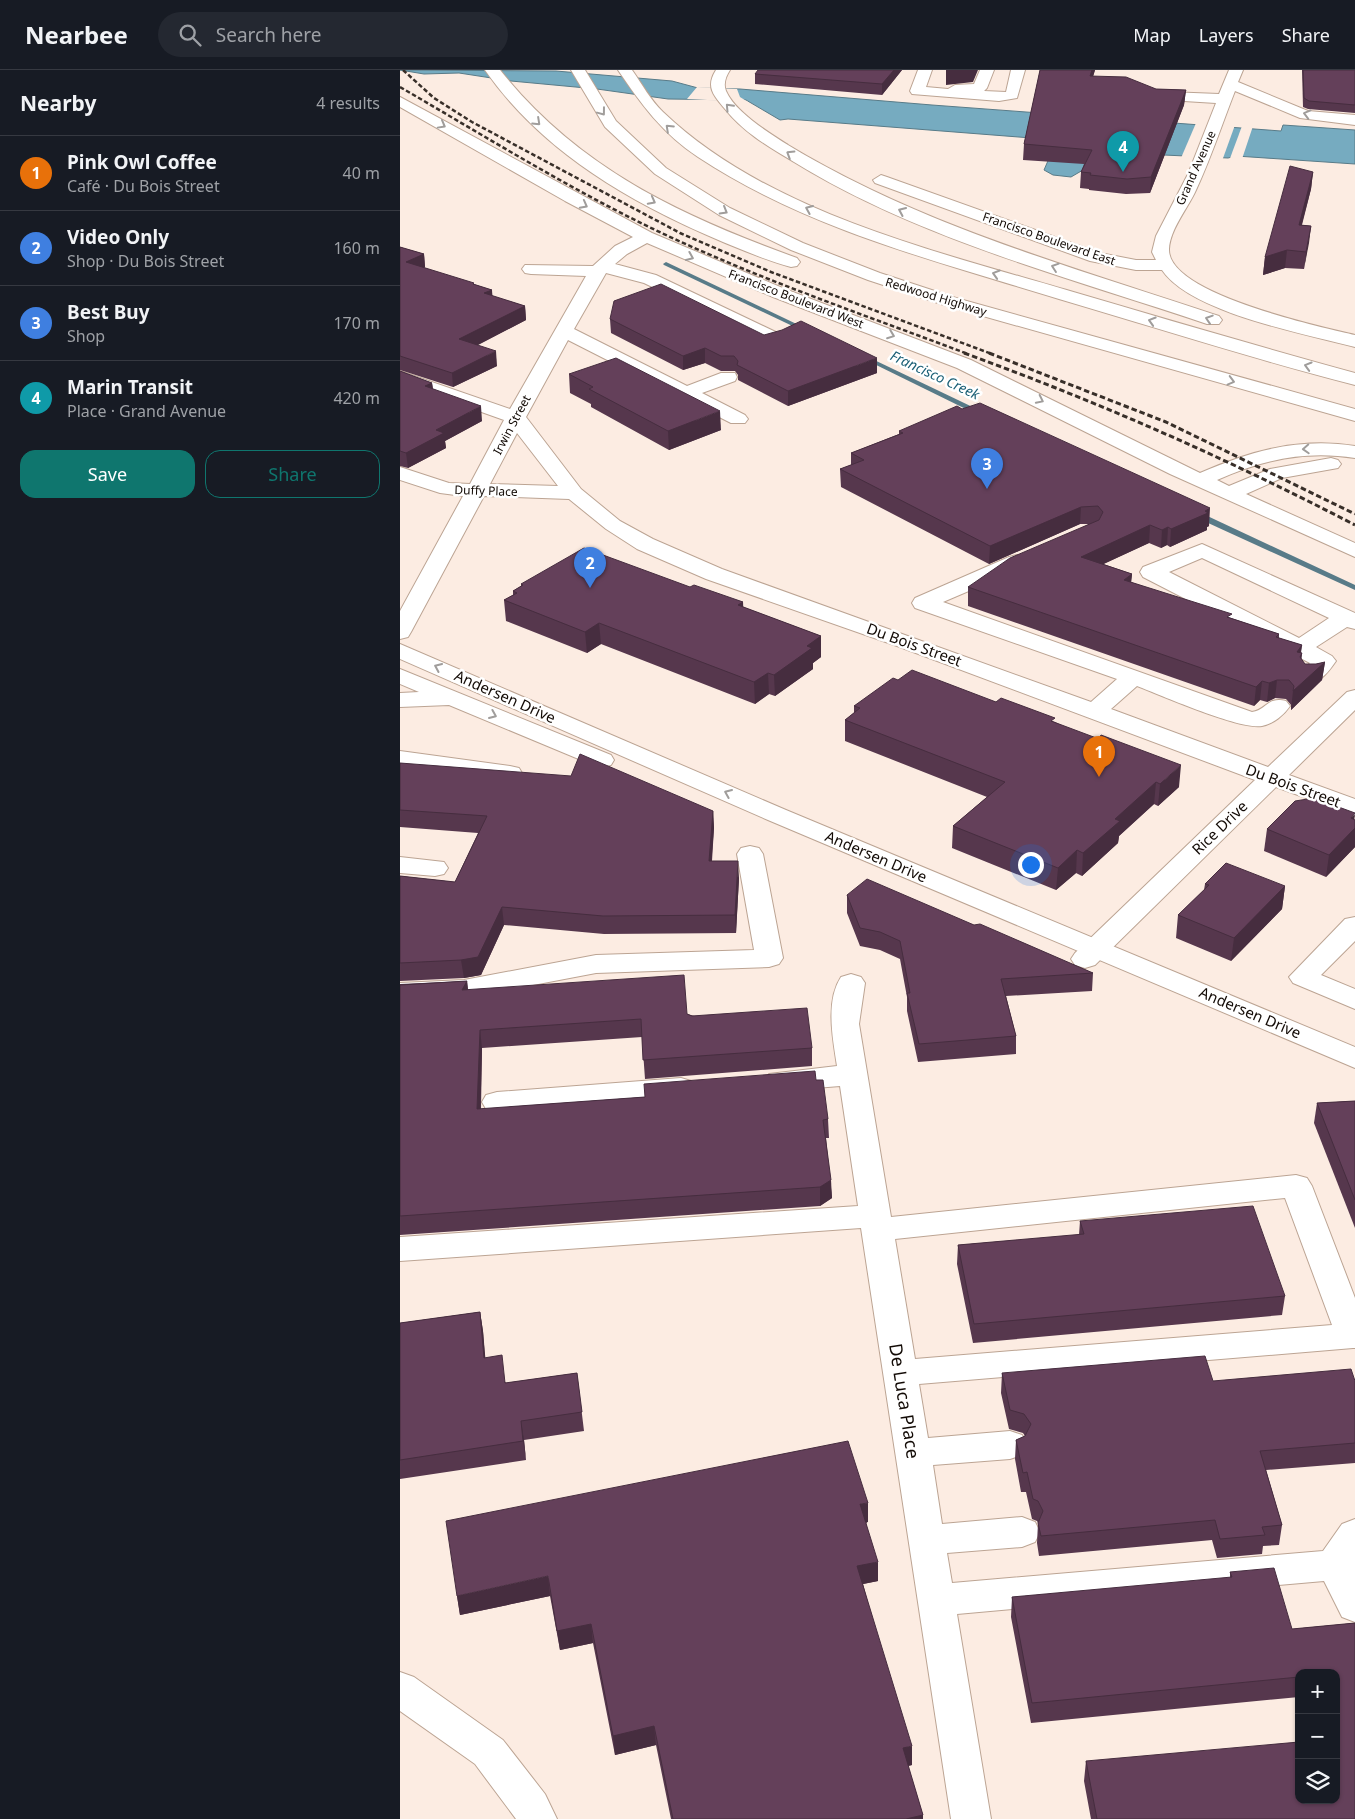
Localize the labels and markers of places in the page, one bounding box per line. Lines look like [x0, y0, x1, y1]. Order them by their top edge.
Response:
pin: 4 [1107, 131, 1139, 172]
pin: 3 [971, 448, 1003, 489]
pin: 2 [574, 547, 606, 588]
pin: 1 [1083, 736, 1115, 777]

